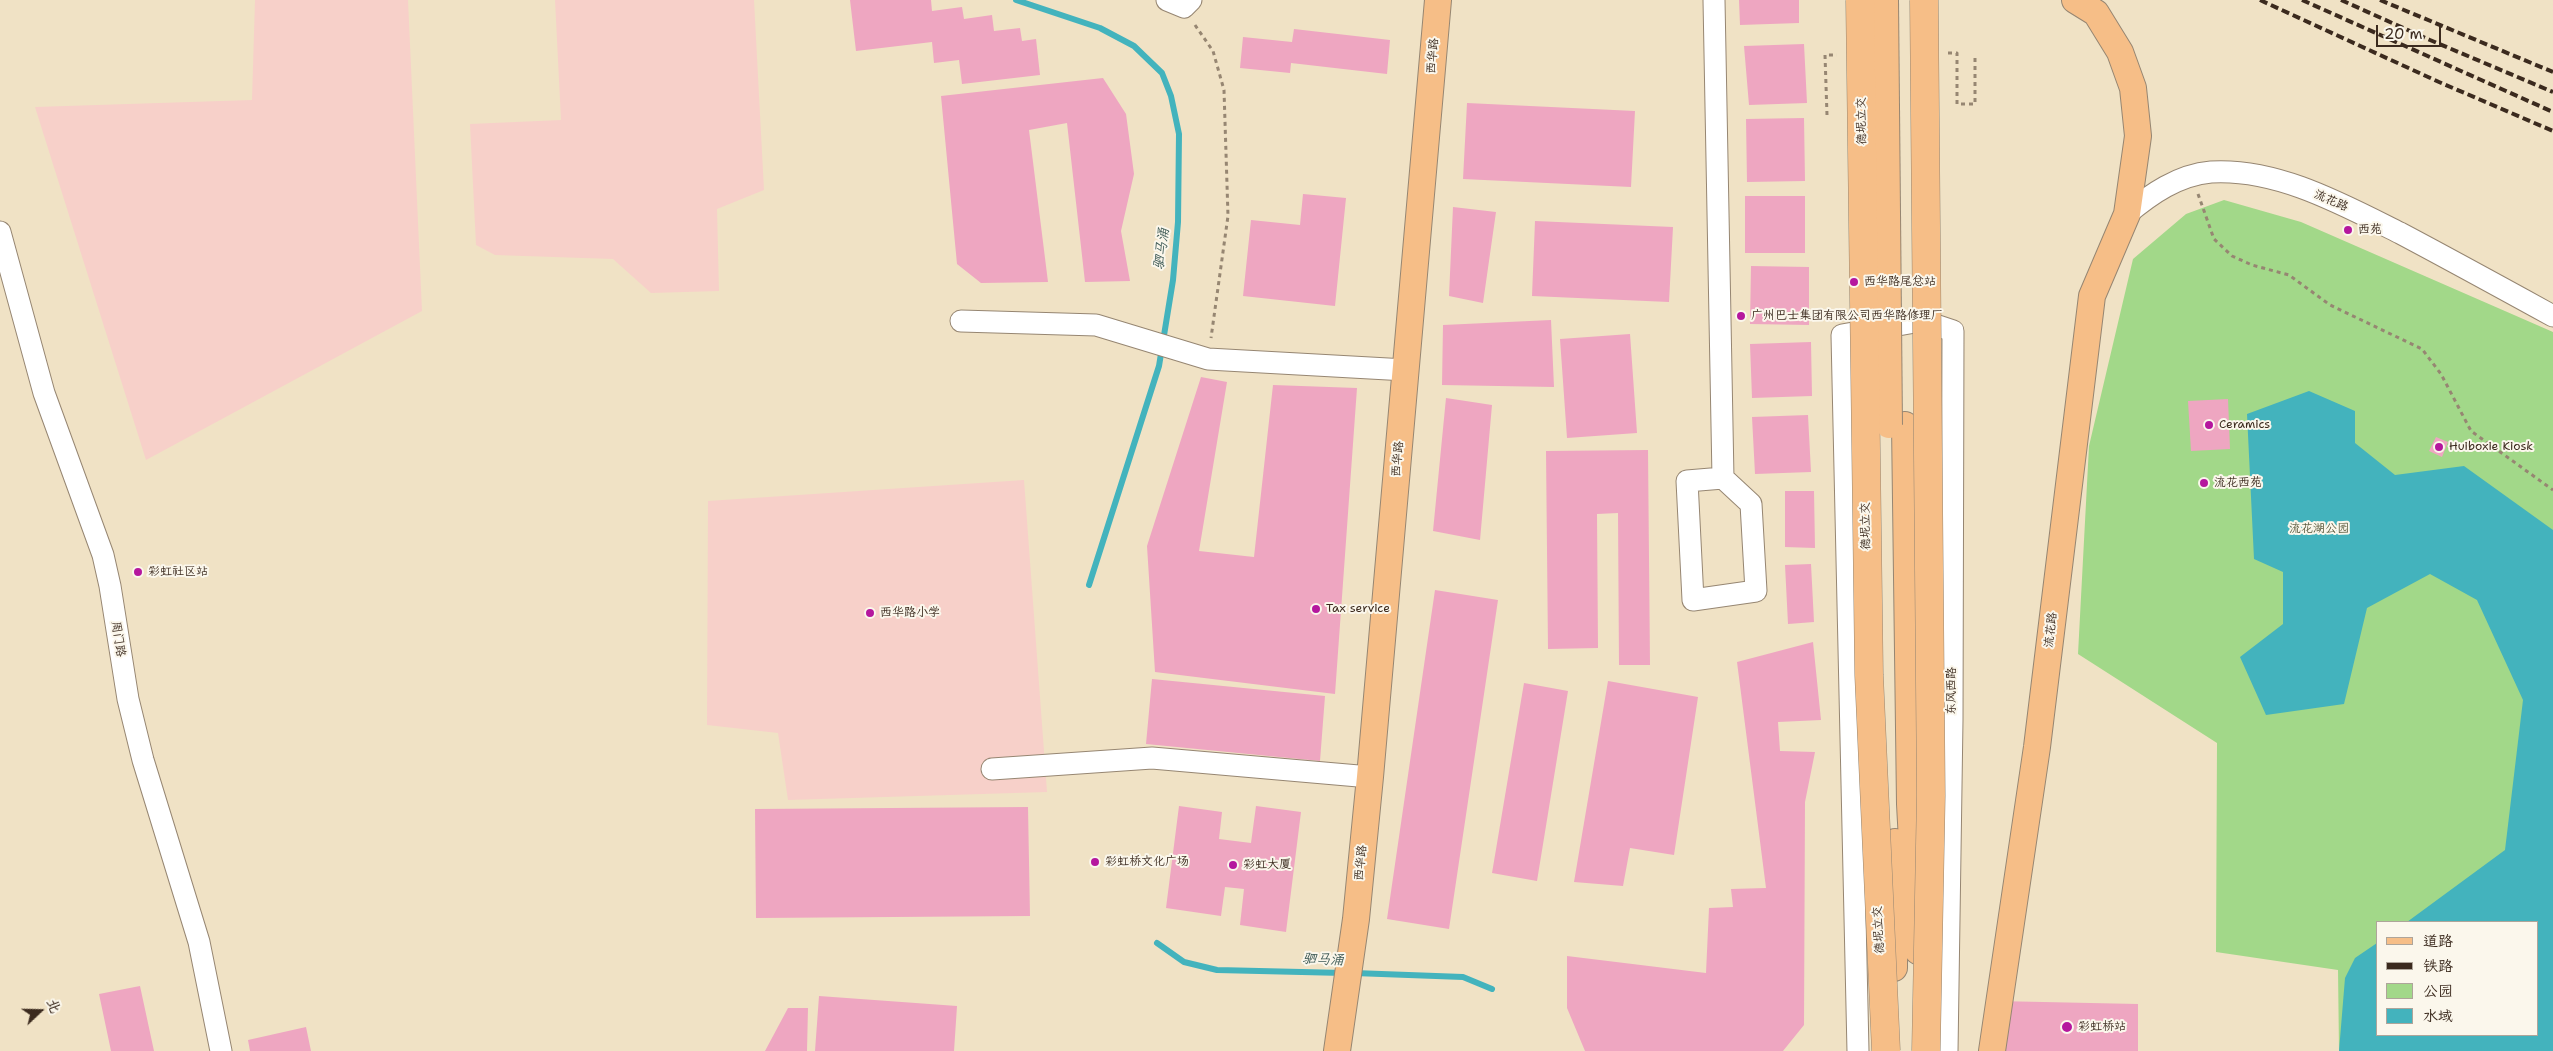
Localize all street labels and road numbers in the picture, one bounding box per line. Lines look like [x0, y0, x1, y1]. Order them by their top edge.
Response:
street label: 西华路 [1424, 37, 1442, 75]
street label: 德坭立交 [1854, 97, 1870, 145]
street label: 流花路 [2312, 187, 2350, 215]
street label: 西华路 [1389, 440, 1407, 478]
street label: 德坭立交 [1858, 502, 1874, 550]
street label: 流花路 [2042, 611, 2060, 649]
street label: 周门路 [108, 620, 128, 658]
street label: 东风西路 [1945, 667, 1959, 715]
street label: 西华路 [1352, 844, 1370, 882]
street label: 德坭立交 [1871, 906, 1887, 954]

